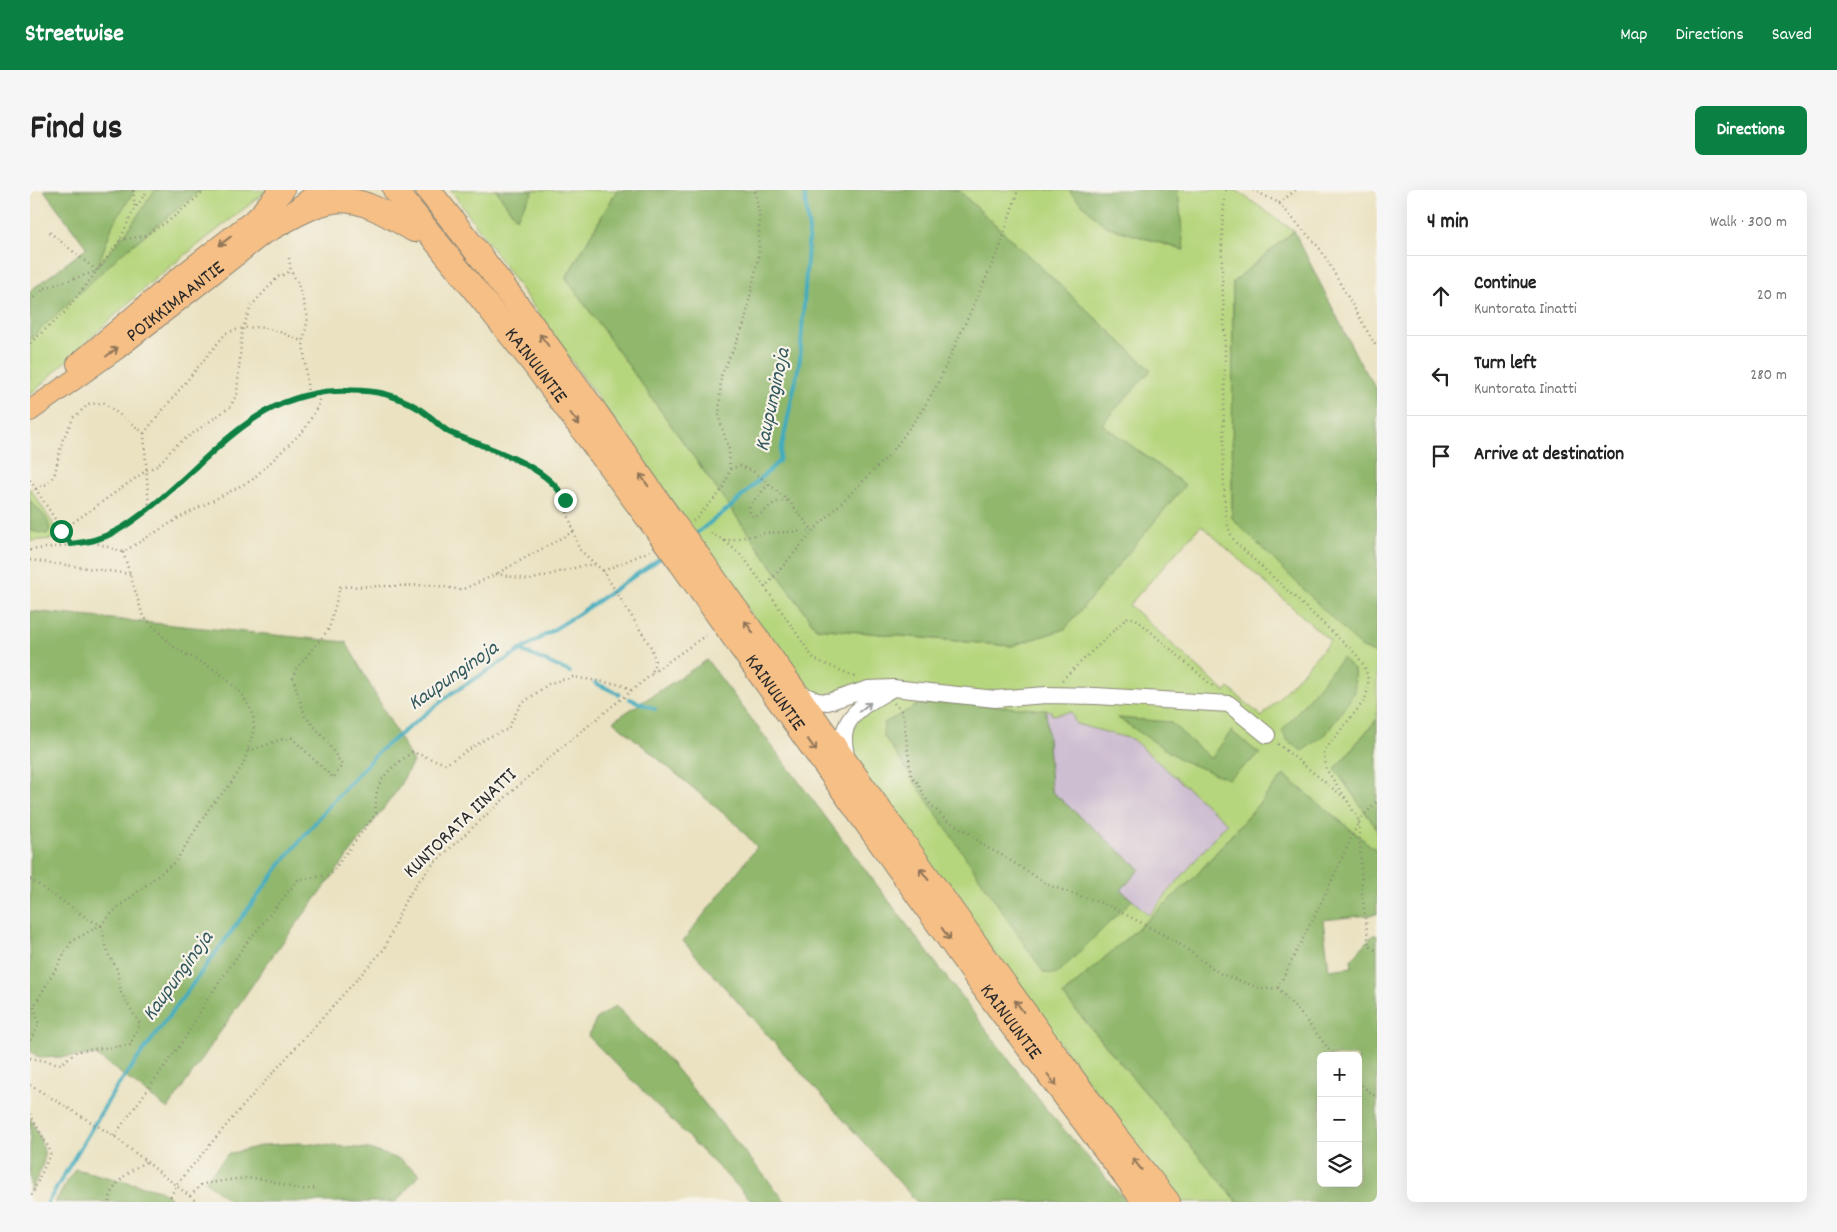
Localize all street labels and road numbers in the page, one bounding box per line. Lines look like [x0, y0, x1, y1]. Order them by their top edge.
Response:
street label: POIKKIMAANTIE [121, 255, 231, 350]
street label: KAINUUNTIE [497, 322, 573, 410]
street label: KAINUUNTIE [737, 649, 811, 738]
street label: KUNTORATA IINATTI [398, 763, 524, 885]
street label: KAINUUNTIE [972, 979, 1048, 1066]

